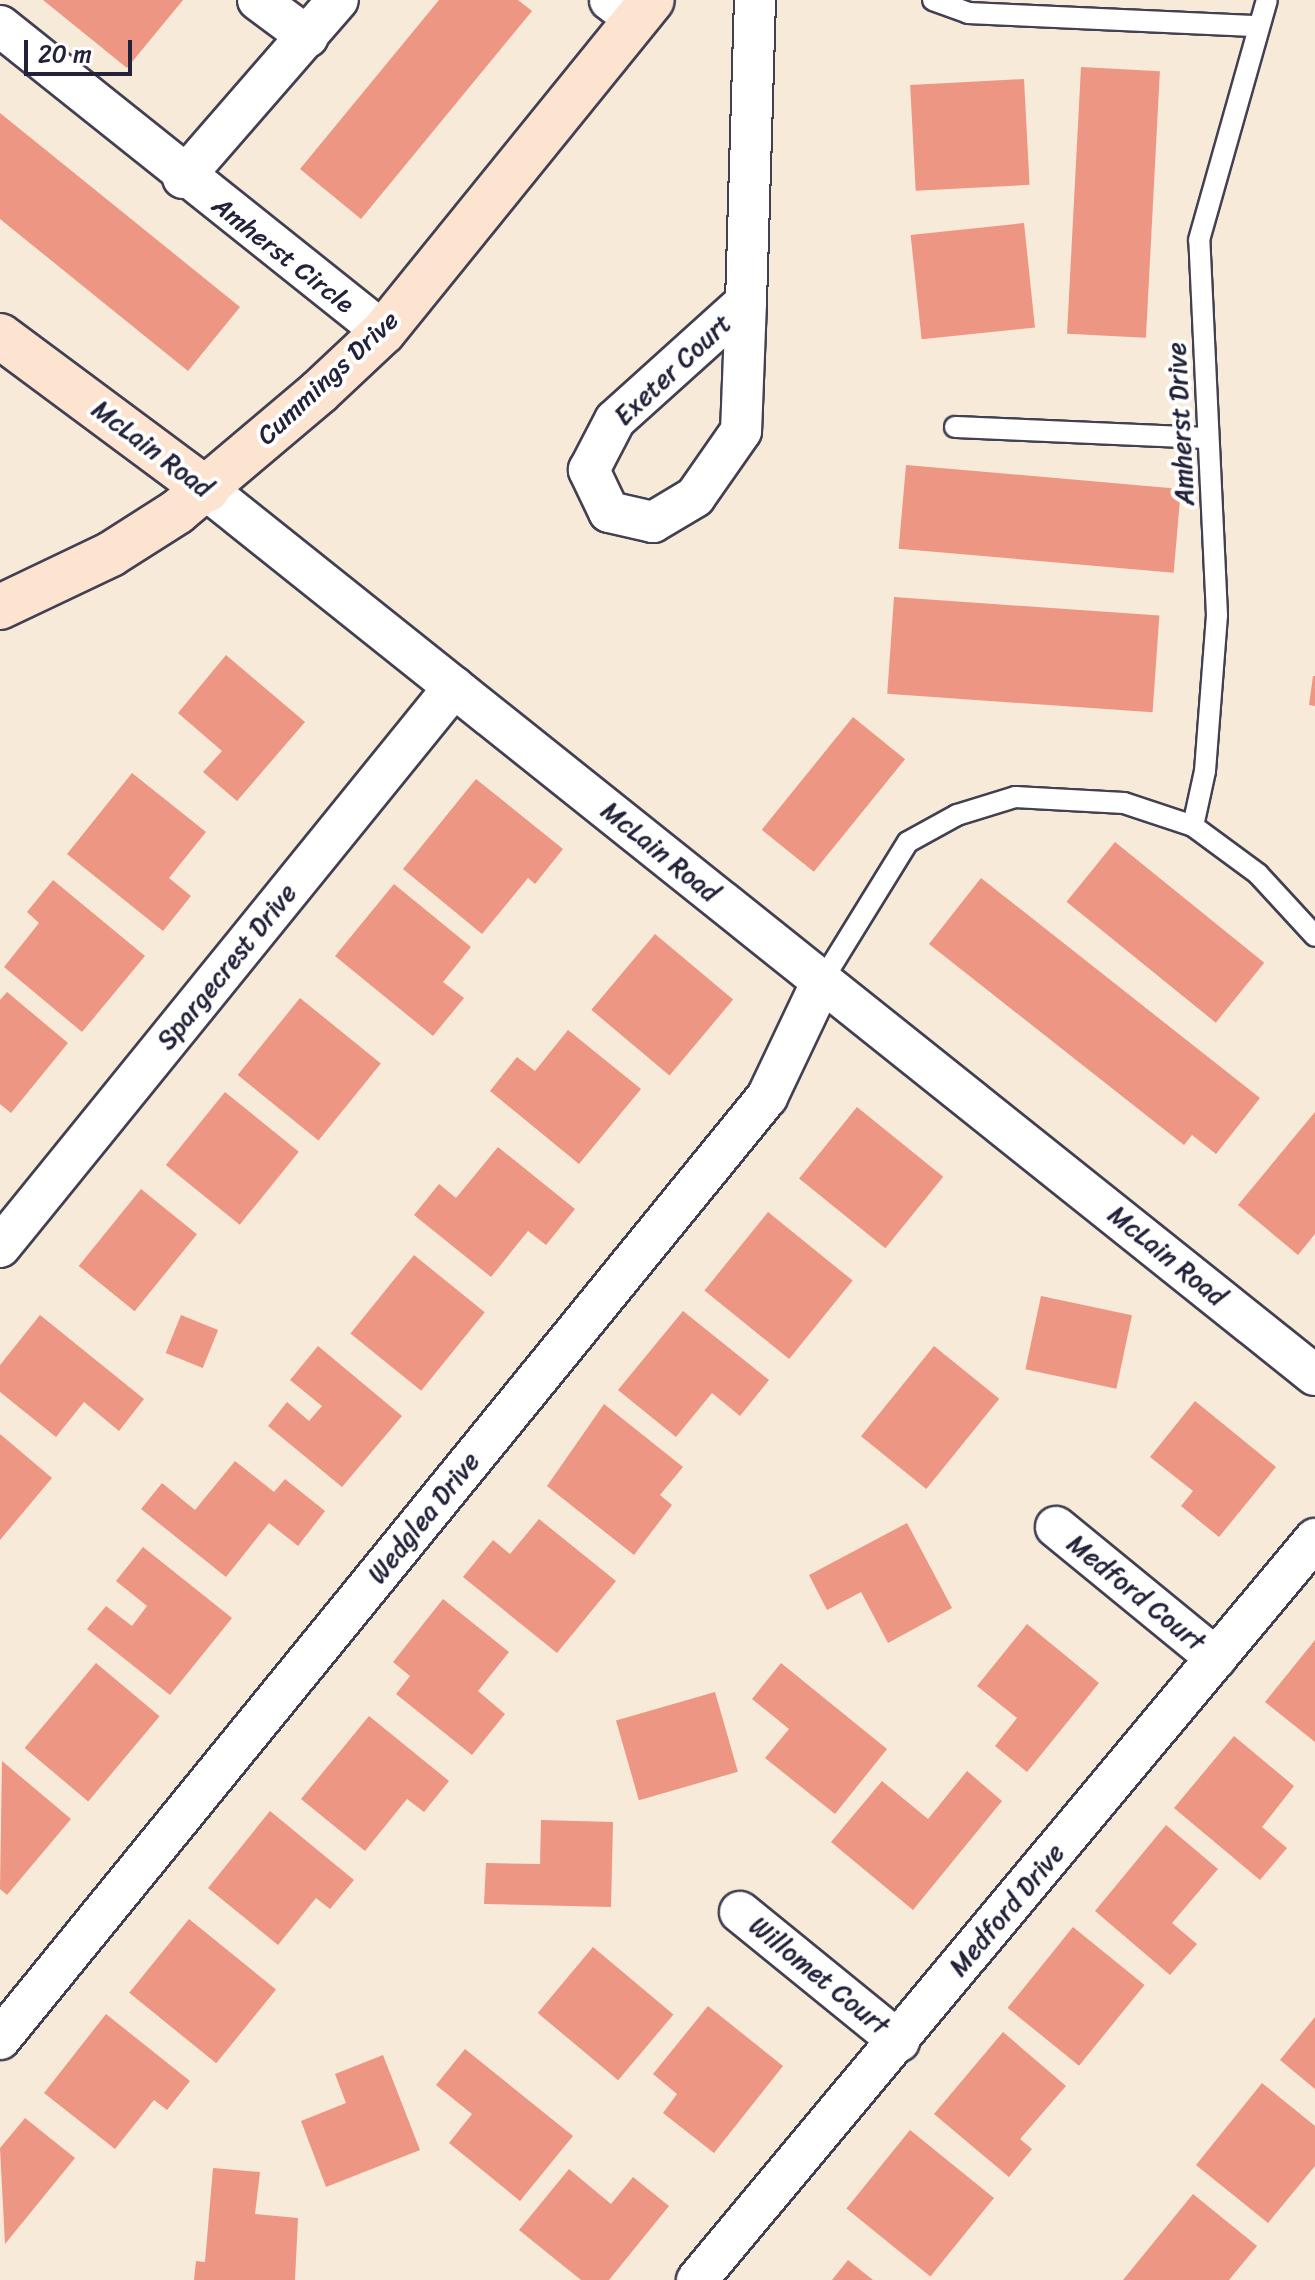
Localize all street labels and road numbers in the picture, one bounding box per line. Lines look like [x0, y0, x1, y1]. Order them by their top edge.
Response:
street label: Amherst Circle [205, 190, 361, 320]
street label: Cummings Drive [251, 305, 405, 451]
street label: Exeter Court [608, 308, 738, 432]
street label: Amherst Drive [1161, 341, 1201, 507]
street label: McLain Road [86, 394, 218, 504]
street label: McLain Road [595, 795, 725, 909]
street label: Spargecrest Drive [151, 878, 303, 1056]
street label: McLain Road [1102, 1199, 1232, 1313]
street label: Wedglea Drive [362, 1446, 486, 1590]
street label: Medford Court [1060, 1528, 1212, 1658]
street label: Medford Drive [943, 1838, 1071, 1982]
street label: Willomet Court [743, 1910, 895, 2042]

